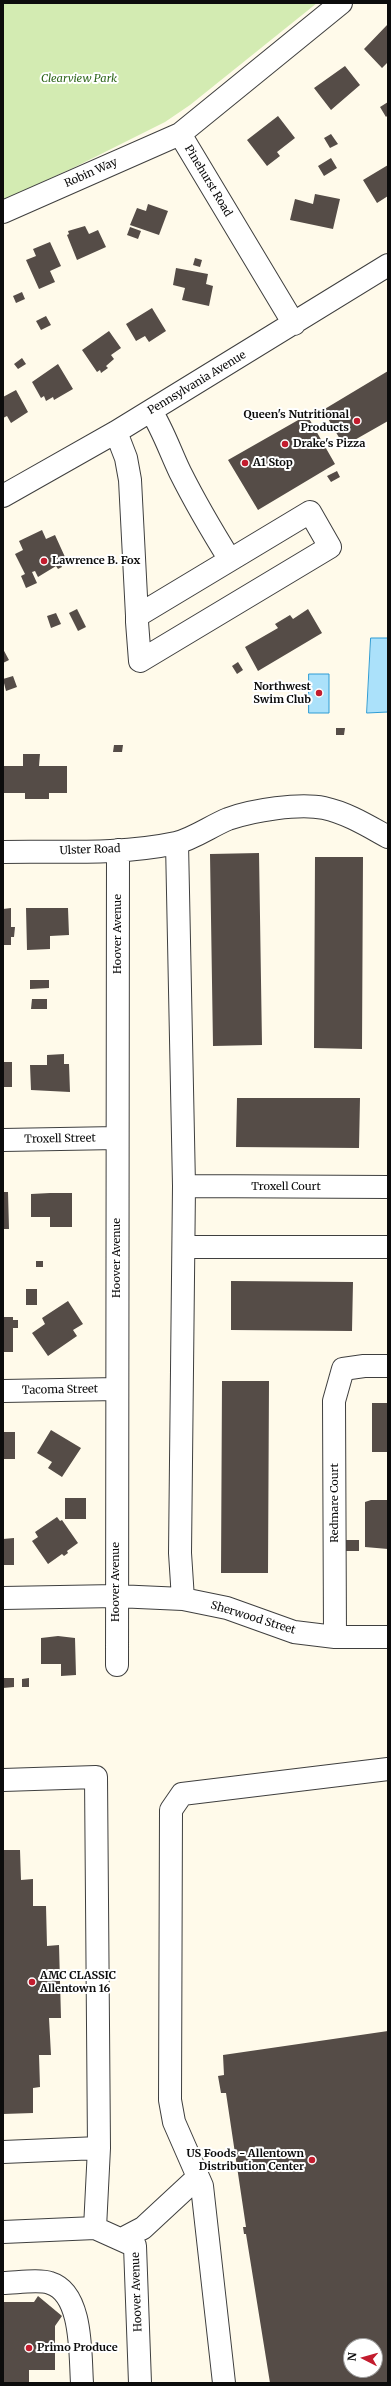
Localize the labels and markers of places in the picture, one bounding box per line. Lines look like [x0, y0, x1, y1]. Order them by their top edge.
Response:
place label: Queen's Nutritional Products [244, 408, 349, 434]
marker: Queen's Nutritional Products [352, 416, 362, 426]
place label: Drake's Pizza [293, 437, 366, 451]
marker: Drake's Pizza [280, 439, 290, 449]
place label: A1 Stop [253, 456, 293, 470]
marker: A1 Stop [240, 458, 250, 468]
place label: Lawrence B. Fox [52, 554, 140, 568]
marker: Lawrence B. Fox [39, 556, 49, 566]
place label: Northwest Swim Club [253, 680, 311, 706]
marker: Northwest Swim Club [314, 688, 324, 698]
place label: AMC CLASSIC Allentown 16 [40, 1969, 116, 1995]
marker: AMC CLASSIC Allentown 16 [27, 1977, 37, 1987]
place label: US Foods - Allentown Distribution Center [186, 2147, 304, 2173]
marker: US Foods - Allentown Distribution Center [307, 2155, 317, 2165]
place label: Primo Produce [37, 2341, 118, 2355]
marker: Primo Produce [24, 2343, 34, 2353]

